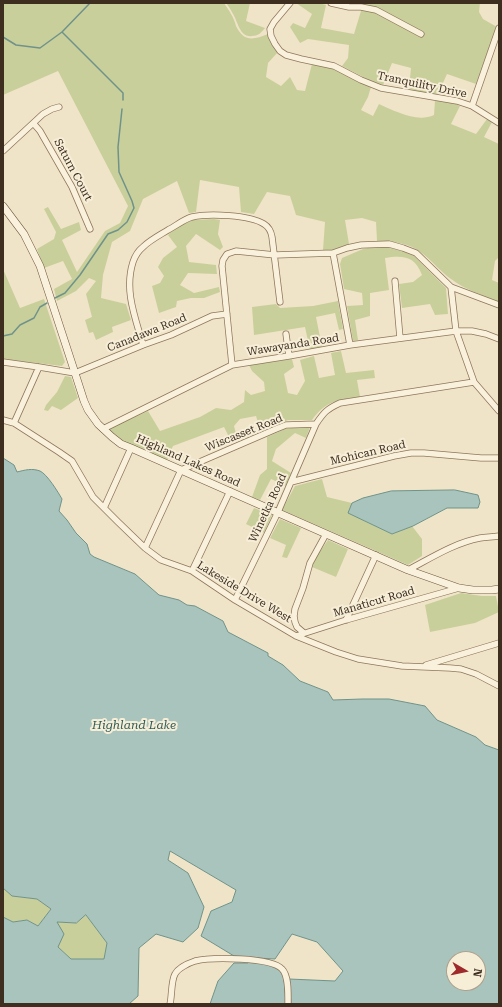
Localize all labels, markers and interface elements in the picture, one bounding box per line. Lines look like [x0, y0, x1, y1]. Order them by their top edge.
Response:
street label: Tranquility Drive [376, 69, 468, 101]
street label: Saturn Court [51, 137, 95, 203]
street label: Canadawa Road [105, 311, 189, 355]
street label: Wawayanda Road [246, 331, 340, 359]
street label: Wiscasset Road [203, 411, 285, 455]
street label: Highland Lakes Road [134, 432, 242, 490]
street label: Mohican Road [329, 438, 407, 468]
street label: Winetka Road [246, 472, 290, 544]
street label: Lakeside Drive West [194, 559, 294, 625]
street label: Manaticut Road [332, 584, 416, 620]
water label: Highland Lake [92, 718, 176, 732]
north arrow [446, 951, 486, 991]
text: N [470, 968, 484, 978]

